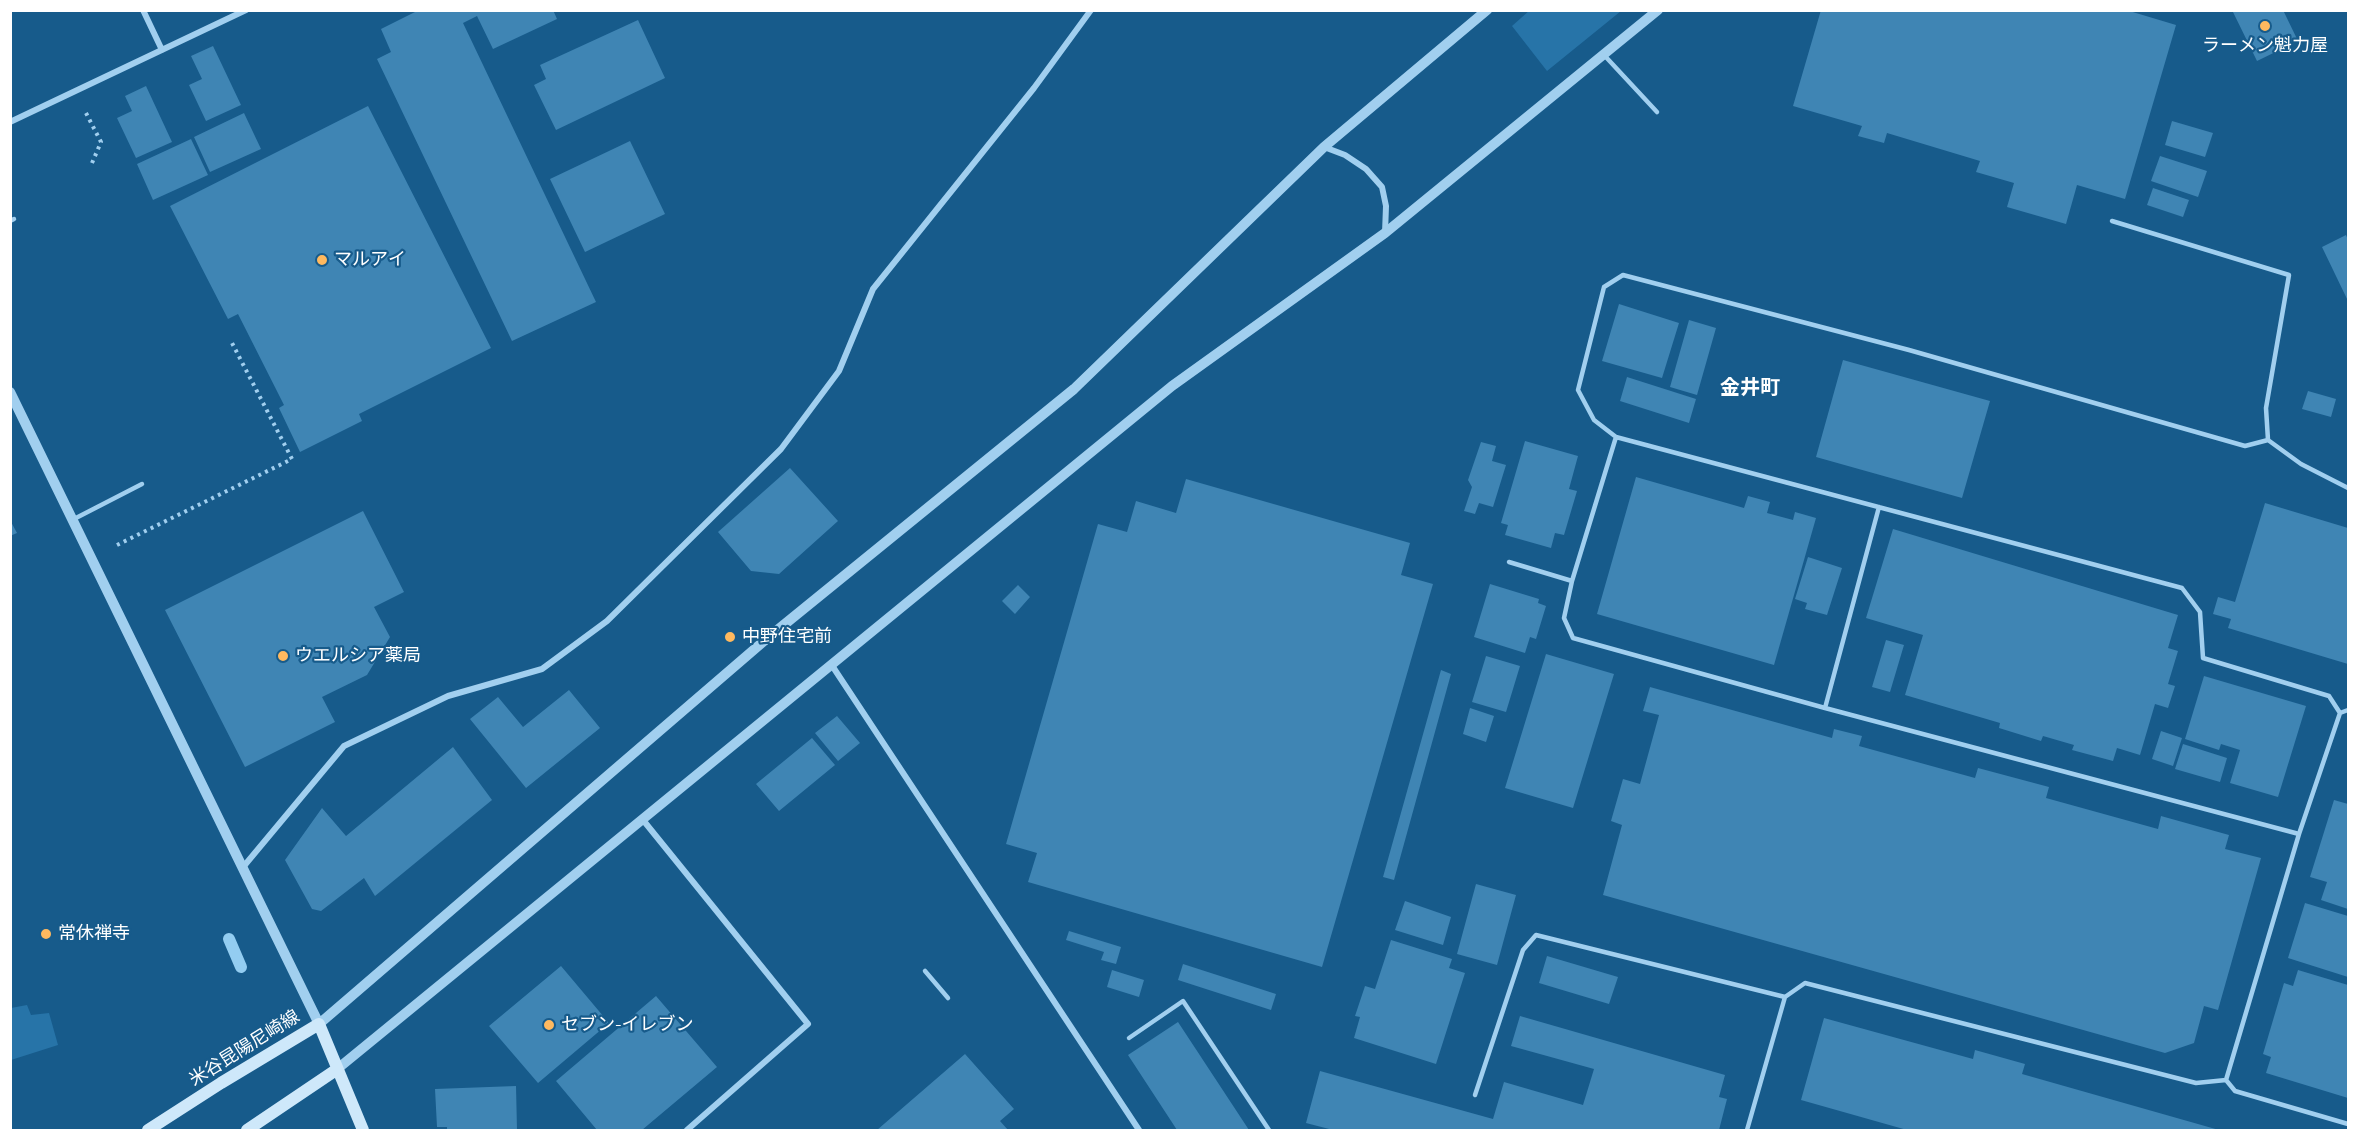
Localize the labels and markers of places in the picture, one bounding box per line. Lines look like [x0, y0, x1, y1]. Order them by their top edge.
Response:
marker: ラーメン魁力屋 [2258, 19, 2272, 33]
place label: ラーメン魁力屋 [2202, 35, 2328, 57]
place label: マルアイ [334, 249, 406, 271]
marker: マルアイ [315, 253, 329, 267]
place label: 中野住宅前 [742, 626, 832, 648]
marker: 中野住宅前 [723, 630, 737, 644]
place label: ウエルシア薬局 [295, 645, 421, 667]
marker: ウエルシア薬局 [276, 649, 290, 663]
place label: 常休禅寺 [58, 923, 130, 945]
marker: 常休禅寺 [39, 927, 53, 941]
place label: セブン-イレブン [561, 1014, 694, 1036]
marker: セブン-イレブン [542, 1018, 556, 1032]

